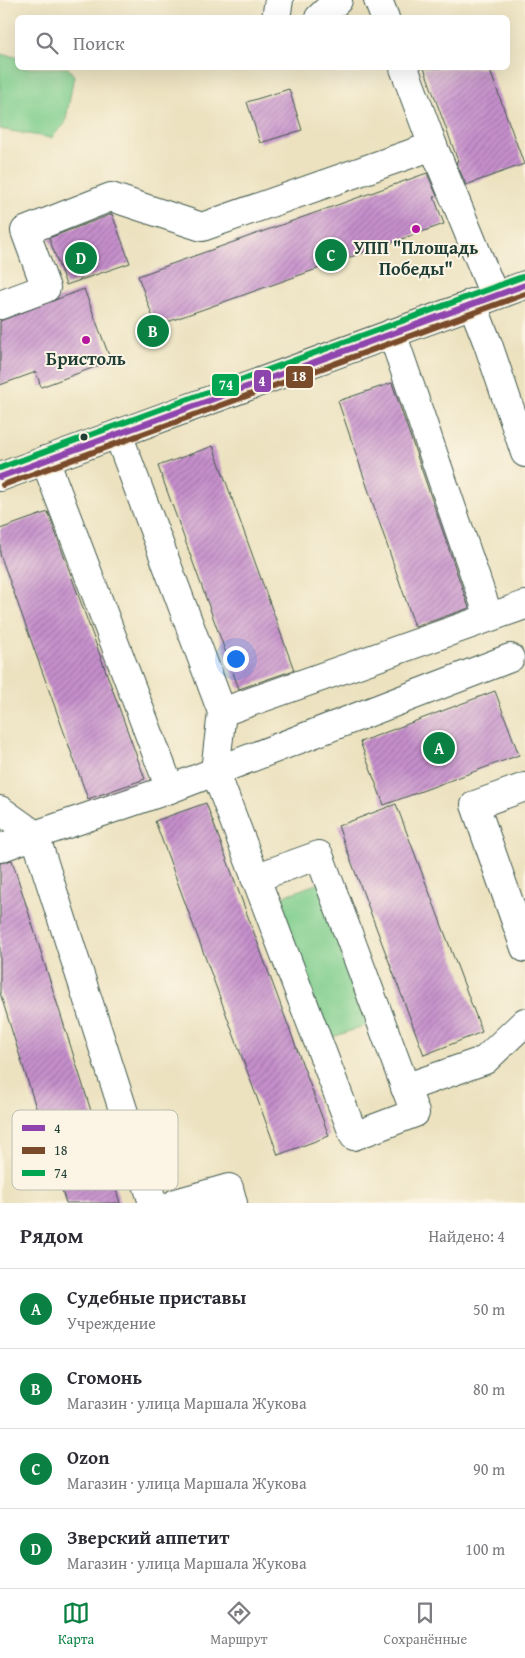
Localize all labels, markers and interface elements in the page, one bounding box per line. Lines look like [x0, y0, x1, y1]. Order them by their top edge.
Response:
search box [15, 15, 510, 70]
icon: search [33, 29, 61, 57]
text: Поиск [73, 29, 125, 57]
marker: УПП "Площадь Победы" [410, 223, 422, 235]
place label: УПП "Площадь Победы" [353, 234, 479, 282]
pin: C [315, 236, 347, 274]
pin: D [65, 239, 97, 277]
pin: B [137, 312, 169, 350]
marker: Бристоль [80, 334, 92, 346]
place label: Бристоль [46, 345, 126, 372]
line badge: 18 [285, 365, 314, 389]
text: 18 [292, 366, 306, 386]
line badge: 4 [253, 369, 272, 393]
text: 4 [258, 371, 266, 391]
line badge: 74 [211, 373, 240, 397]
text: 74 [219, 375, 233, 395]
unlabelled marker [79, 432, 89, 442]
your location [223, 646, 249, 672]
pin: A [423, 729, 455, 767]
legend [12, 1110, 178, 1190]
text: 4 [54, 1118, 61, 1138]
text: 18 [54, 1140, 68, 1160]
text: 74 [54, 1163, 68, 1183]
text: Рядом [20, 1220, 83, 1251]
text: Найдено: 4 [428, 1224, 505, 1248]
text: Судебные приставы [67, 1283, 246, 1311]
text: A [31, 1297, 41, 1321]
text: 50 m [473, 1297, 505, 1321]
text: Учреждение [67, 1311, 156, 1335]
text: Сгомонь [67, 1363, 142, 1391]
text: B [31, 1377, 41, 1401]
text: 80 m [473, 1377, 505, 1401]
text: Магазин · улица Маршала Жукова [67, 1391, 307, 1415]
text: Ozon [67, 1443, 109, 1471]
text: C [31, 1457, 41, 1481]
text: 90 m [473, 1457, 505, 1481]
text: Магазин · улица Маршала Жукова [67, 1471, 307, 1495]
text: Зверский аппетит [67, 1523, 229, 1551]
text: D [31, 1537, 41, 1561]
text: 100 m [465, 1537, 505, 1561]
text: Магазин · улица Маршала Жукова [67, 1551, 307, 1575]
tab: Карта [58, 1599, 94, 1649]
tab: Маршрут [210, 1599, 268, 1649]
tab: Сохранённые [384, 1599, 467, 1649]

